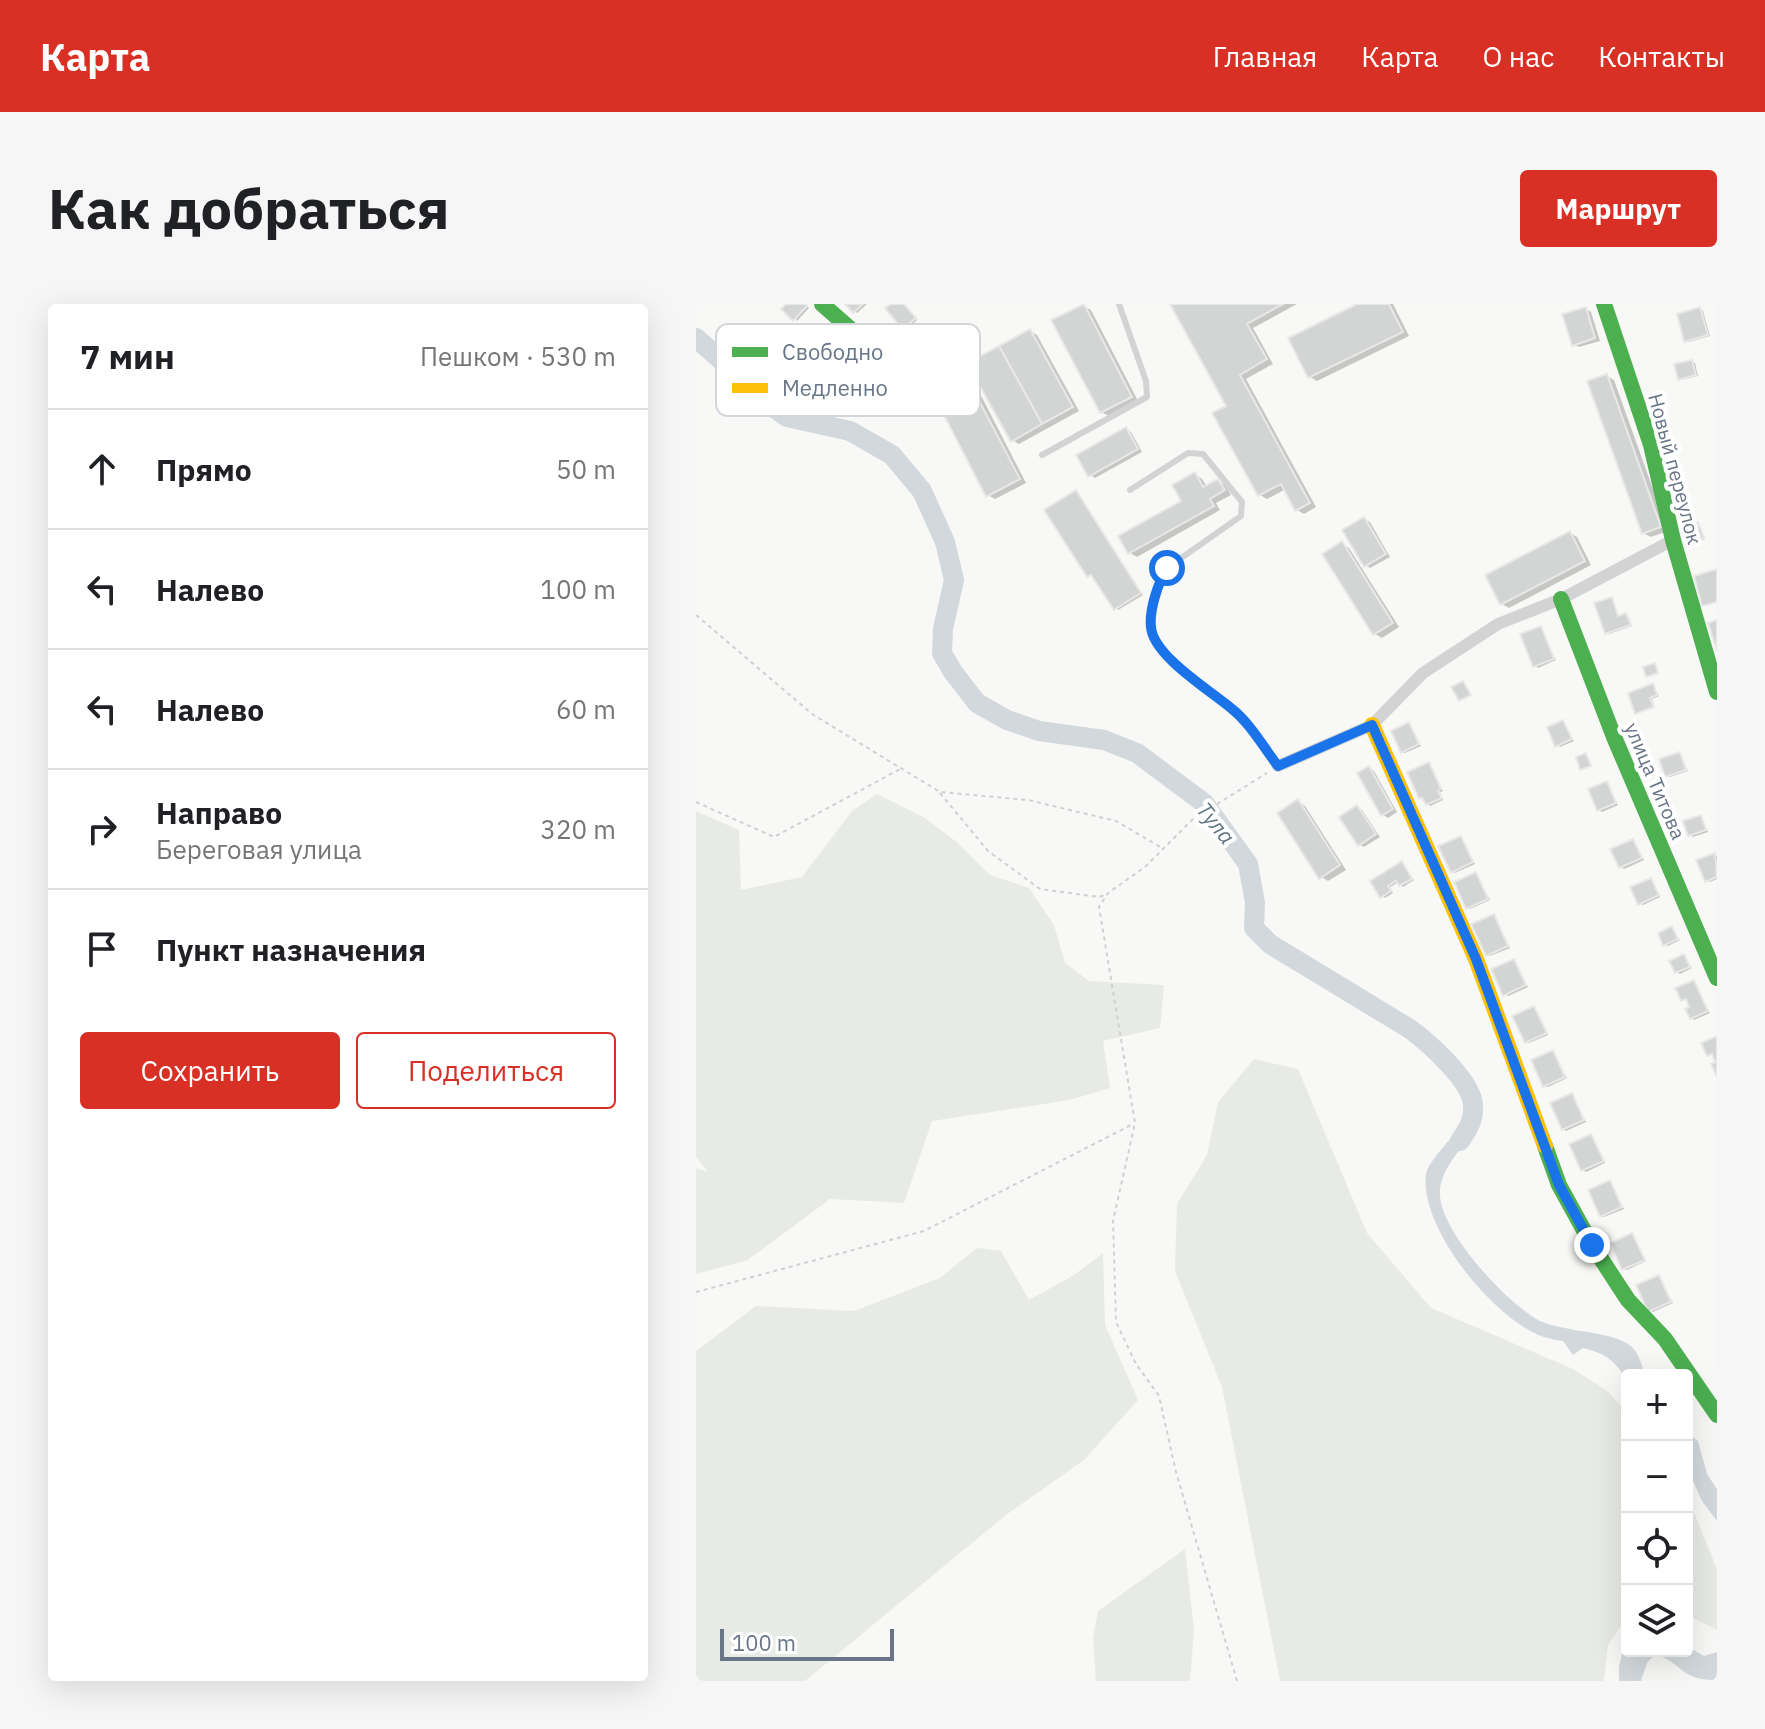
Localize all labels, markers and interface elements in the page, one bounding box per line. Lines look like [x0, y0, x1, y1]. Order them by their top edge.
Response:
text: Карта [40, 32, 150, 81]
text: Главная [1213, 38, 1317, 75]
text: Карта [1361, 38, 1438, 75]
text: О нас [1482, 38, 1554, 75]
text: Контакты [1598, 38, 1725, 75]
button: Маршрут [1520, 170, 1717, 247]
text: Как добраться [48, 172, 449, 244]
legend [716, 324, 980, 416]
text: 7 мин [80, 334, 175, 378]
text: Свободно [782, 337, 883, 366]
text: Пешком · 530 m [420, 339, 616, 373]
text: Медленно [782, 373, 888, 402]
street label: Новый переулок [1642, 390, 1709, 547]
icon: ahead [80, 447, 124, 491]
text: Прямо [156, 450, 252, 489]
text: 50 m [556, 452, 616, 486]
route start [1149, 550, 1185, 586]
icon: left [80, 567, 124, 611]
text: Налево [156, 570, 264, 609]
text: 100 m [540, 572, 616, 606]
icon: left [80, 687, 124, 731]
text: Налево [156, 690, 264, 729]
text: 60 m [556, 692, 616, 726]
street label: улица Титова [1619, 718, 1692, 844]
text: Направо [156, 793, 282, 832]
water label: Тула [1191, 796, 1242, 850]
icon: right [80, 807, 124, 851]
text: 320 m [540, 812, 616, 846]
text: Береговая улица [156, 832, 362, 866]
icon: arrive [80, 927, 124, 971]
text: Пункт назначения [156, 930, 426, 969]
button: Сохранить [80, 1032, 340, 1109]
button: Поделиться [356, 1032, 616, 1109]
route end [1574, 1227, 1610, 1263]
map controls [1621, 1369, 1693, 1657]
button: + [1621, 1369, 1693, 1441]
button: − [1621, 1441, 1693, 1513]
button: locate [1621, 1513, 1693, 1585]
button: layers [1621, 1585, 1693, 1657]
scale bar [720, 1625, 894, 1661]
text: 100 m [732, 1628, 796, 1657]

